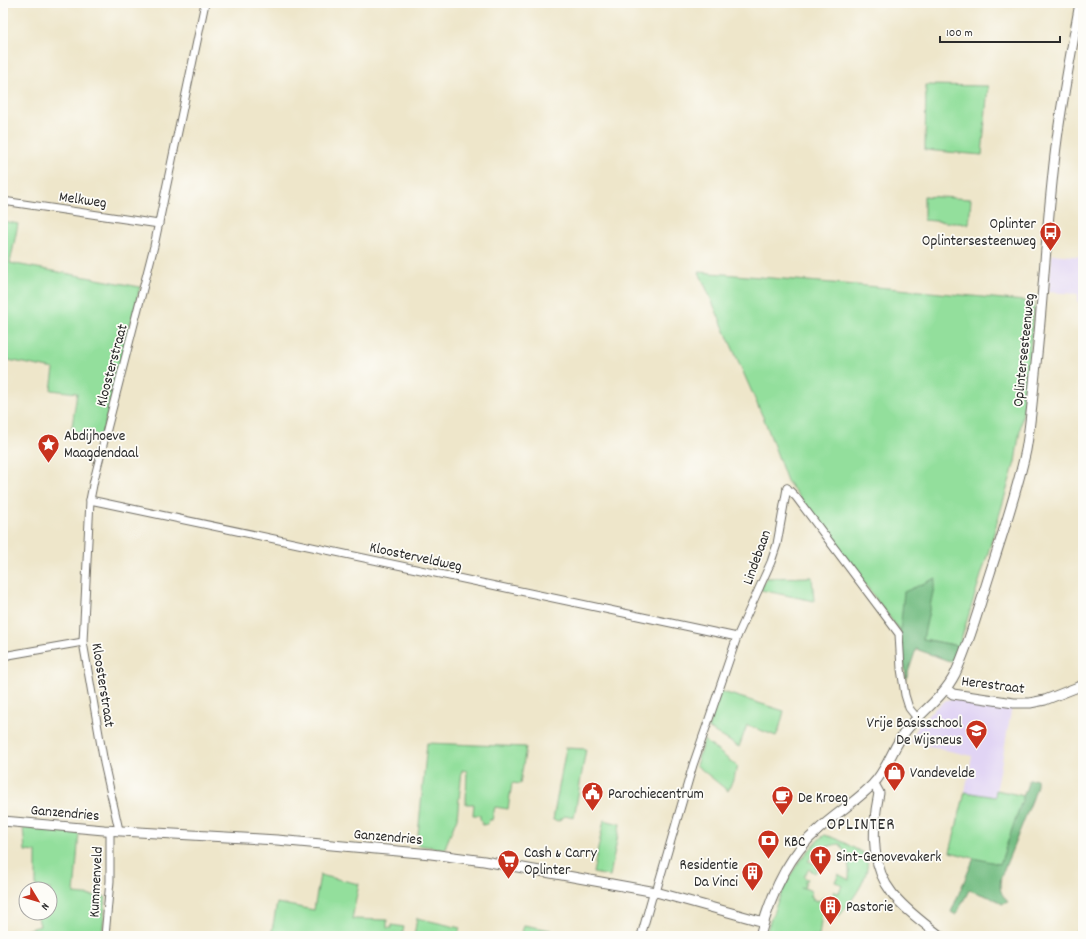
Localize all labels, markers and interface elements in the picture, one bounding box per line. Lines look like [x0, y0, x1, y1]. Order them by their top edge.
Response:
scale bar [940, 18, 1060, 44]
text: 100 m [946, 25, 973, 42]
street label: Melkweg [57, 187, 108, 215]
place label: Oplinter Oplintersesteenweg [922, 214, 1036, 253]
bus stop icon: Oplinter Oplintersesteenweg [1038, 219, 1064, 252]
street label: Oplintersesteenweg [1008, 292, 1042, 408]
street label: Kloosterstraat [91, 321, 135, 409]
place label: Abdijhoeve Maagdendaal [64, 426, 139, 465]
place icon: Abdijhoeve Maagdendaal [36, 431, 62, 464]
street label: Lindebaan [738, 527, 778, 588]
street label: Kloosterveldweg [367, 537, 464, 579]
street label: Kloosterstraat [85, 642, 120, 729]
street label: Herestraat [960, 671, 1026, 701]
place label: Vrije Basisschool De Wijsneus [867, 713, 962, 752]
school or university icon: Vrije Basisschool De Wijsneus [964, 718, 990, 751]
shop icon: Vandevelde [882, 759, 908, 792]
place label: Vandevelde [910, 763, 975, 785]
public building icon: Parochiecentrum [579, 780, 605, 813]
place label: Parochiecentrum [608, 784, 704, 806]
cafe icon: De Kroeg [770, 784, 796, 817]
place label: De Kroeg [798, 788, 848, 810]
street label: Ganzendries [29, 800, 100, 828]
district label: OPLINTER [827, 814, 895, 838]
street label: Ganzendries [352, 824, 423, 852]
bank icon: KBC [756, 828, 782, 861]
place label: KBC [784, 832, 805, 854]
place label: Cash & Carry Oplinter [524, 843, 598, 882]
church icon: Sint-Genovevakerk [808, 843, 834, 876]
street label: Kummenveld [84, 846, 110, 918]
place label: Sint-Genovevakerk [836, 847, 941, 869]
supermarket icon: Cash & Carry Oplinter [496, 848, 522, 881]
place label: Residentie Da Vinci [680, 855, 738, 894]
building icon: Residentie Da Vinci [740, 860, 766, 893]
north arrow [18, 881, 58, 921]
building icon: Pastorie [818, 893, 844, 926]
place label: Pastorie [846, 897, 894, 919]
text: N [36, 899, 52, 913]

